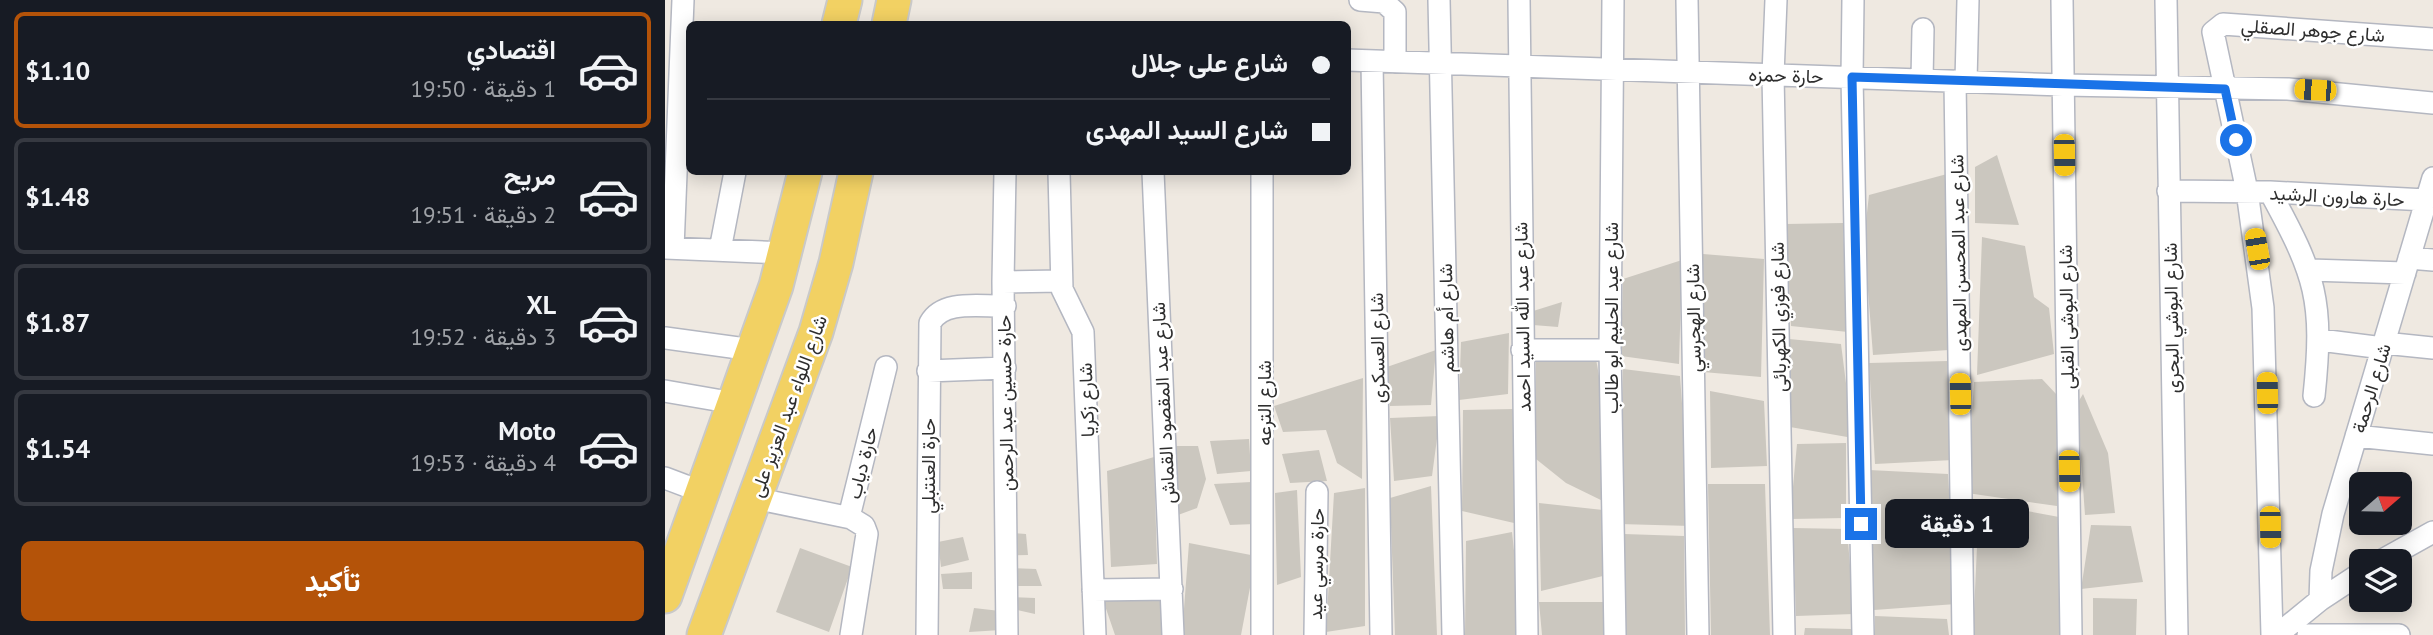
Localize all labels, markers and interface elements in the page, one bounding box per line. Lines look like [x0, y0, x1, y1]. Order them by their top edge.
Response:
street label: شارع جوهر الصقلي [2240, 13, 2386, 51]
text: اقتصادي [467, 33, 556, 66]
icon: car [577, 39, 640, 102]
text: شارع على جلال [1131, 46, 1288, 79]
text: $1.10 [25, 54, 90, 87]
street label: حارة حمزه [1748, 62, 1824, 88]
text: 1 دقيقة · 19:50 [410, 74, 556, 103]
car [2294, 78, 2337, 102]
text: شارع السيد المهدى [1086, 113, 1288, 146]
route start [2220, 124, 2252, 156]
car [2054, 134, 2075, 176]
street label: شارع عبد المحسن المهدى [1944, 154, 1973, 352]
text: مريح [504, 159, 556, 192]
icon: car [577, 165, 640, 228]
text: $1.48 [25, 180, 90, 213]
street label: حارة هارون الرشيد [2269, 180, 2405, 212]
text: 2 دقيقة · 19:51 [410, 200, 556, 229]
street label: شارع عبد الله السيد احمد [1508, 222, 1537, 412]
street label: شارع عبد الحليم ابو طالب [1599, 222, 1624, 414]
car [2244, 226, 2271, 272]
street label: شارع فوزي الكهربائى [1765, 242, 1795, 392]
street label: شارع البوشي البحرى [2158, 242, 2188, 394]
street label: شارع البوشى القبلى [2053, 244, 2080, 390]
street label: شارع أم هاشم [1433, 263, 1460, 373]
street label: شارع الهجرسي [1680, 263, 1710, 373]
text: XL [526, 288, 556, 321]
icon: car [577, 291, 640, 354]
street label: شارع العسكرى [1364, 293, 1391, 403]
street label: شارع عبد المقصود القماش [1146, 302, 1181, 504]
text: $1.87 [25, 306, 90, 339]
street label: شارع اللواء عبد العزيز على [744, 312, 833, 501]
street label: حارة حسين عبد الرحمن [991, 315, 1019, 491]
text: 3 دقيقة · 19:52 [410, 322, 556, 351]
street label: شارع الرحمة [2346, 340, 2397, 436]
street label: شارع الترعه [1252, 360, 1277, 446]
street label: شارع زكريا [1073, 362, 1100, 438]
car [2257, 372, 2278, 414]
car [1950, 373, 1971, 415]
text: Moto [498, 414, 556, 447]
icon: car [577, 417, 640, 480]
street label: حارة العنتبلي [916, 418, 944, 514]
street label: حارة دياب [841, 425, 883, 501]
text: $1.54 [25, 432, 90, 465]
text: 4 دقيقة · 19:53 [410, 448, 556, 477]
car [2059, 450, 2080, 492]
north arrow [2349, 472, 2411, 536]
map controls [2349, 472, 2412, 612]
callout: 1 دقيقة [1885, 500, 2029, 548]
car [2260, 506, 2281, 548]
street label: حارة مرسي عيد [1303, 508, 1333, 620]
route end [1845, 508, 1877, 540]
text: 1 دقيقة [1920, 509, 1994, 538]
button: تأكيد [21, 541, 644, 621]
button: layers [2349, 549, 2412, 612]

